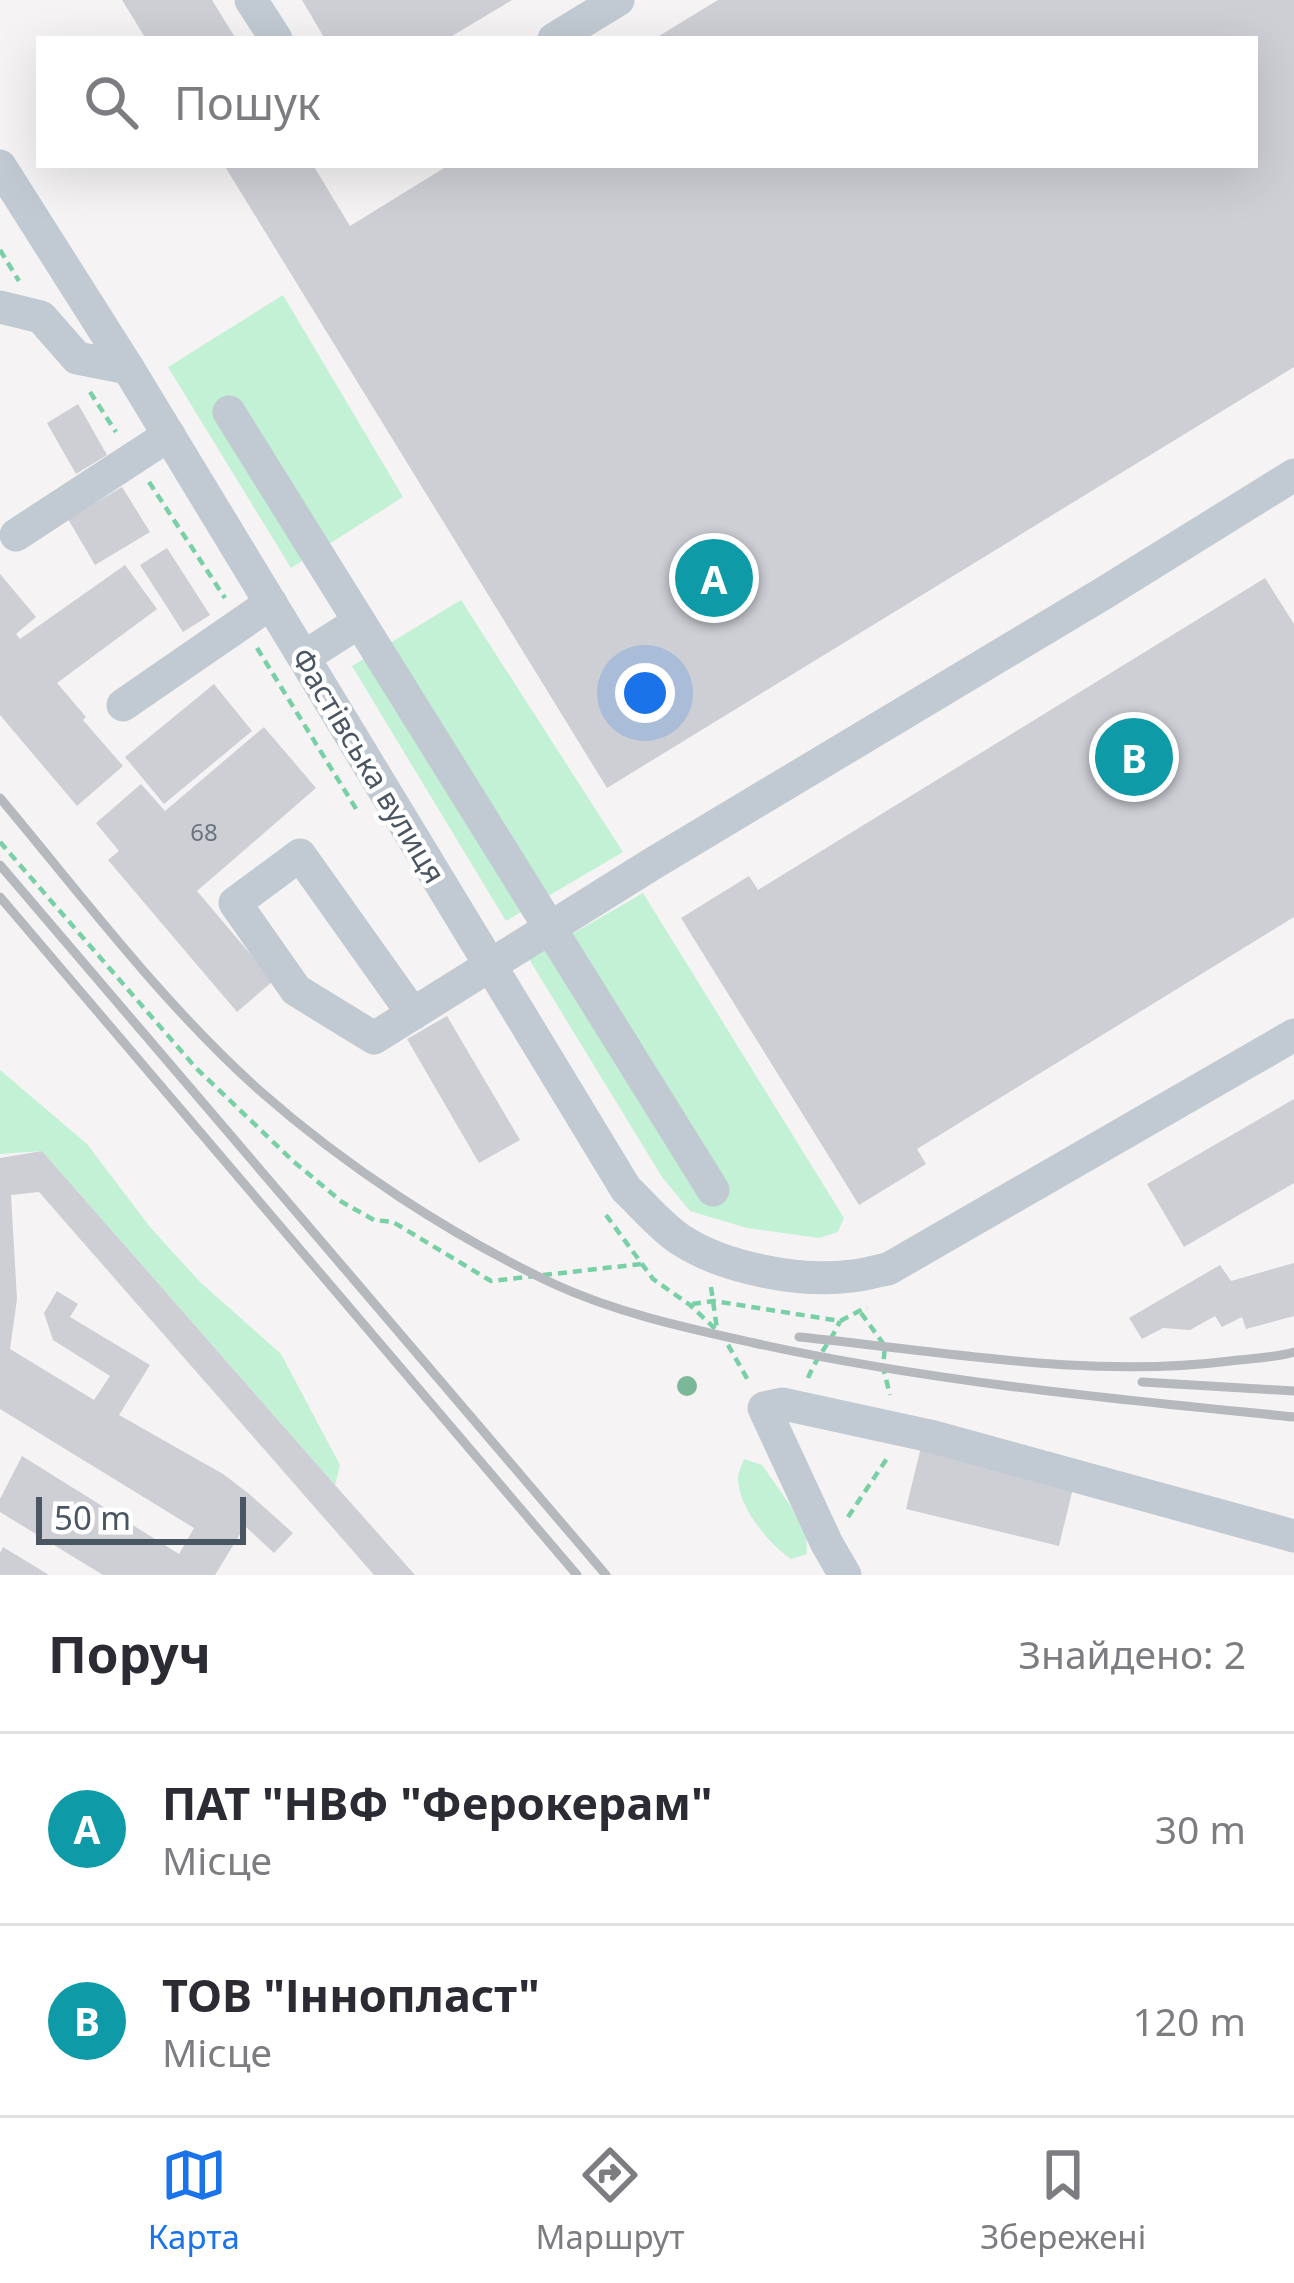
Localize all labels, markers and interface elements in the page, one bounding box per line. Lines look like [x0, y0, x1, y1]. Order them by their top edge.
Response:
search box [36, 36, 1258, 168]
icon: search [78, 69, 144, 135]
text: Пошук [174, 72, 321, 133]
pin: A [675, 533, 753, 623]
street label: Фастівська вулиця [282, 640, 456, 890]
your location [615, 663, 675, 723]
pin: B [1095, 712, 1173, 802]
house number: 68 [190, 815, 218, 848]
scale bar [36, 1491, 246, 1544]
text: 50 m [54, 1495, 131, 1540]
text: Поруч [48, 1618, 211, 1688]
text: Знайдено: 2 [1018, 1627, 1246, 1680]
text: ПАТ "НВФ "Ферокерам" [162, 1772, 712, 1833]
text: A [74, 1802, 101, 1855]
text: 30 m [1155, 1802, 1246, 1855]
text: Місце [162, 1833, 272, 1886]
text: ТОВ "Іннопласт" [162, 1964, 540, 2025]
text: B [74, 1994, 100, 2047]
text: 120 m [1132, 1994, 1246, 2047]
text: Місце [162, 2025, 272, 2078]
tab: Карта [148, 2142, 240, 2259]
tab: Маршрут [536, 2142, 685, 2259]
tab: Збережені [980, 2142, 1146, 2259]

